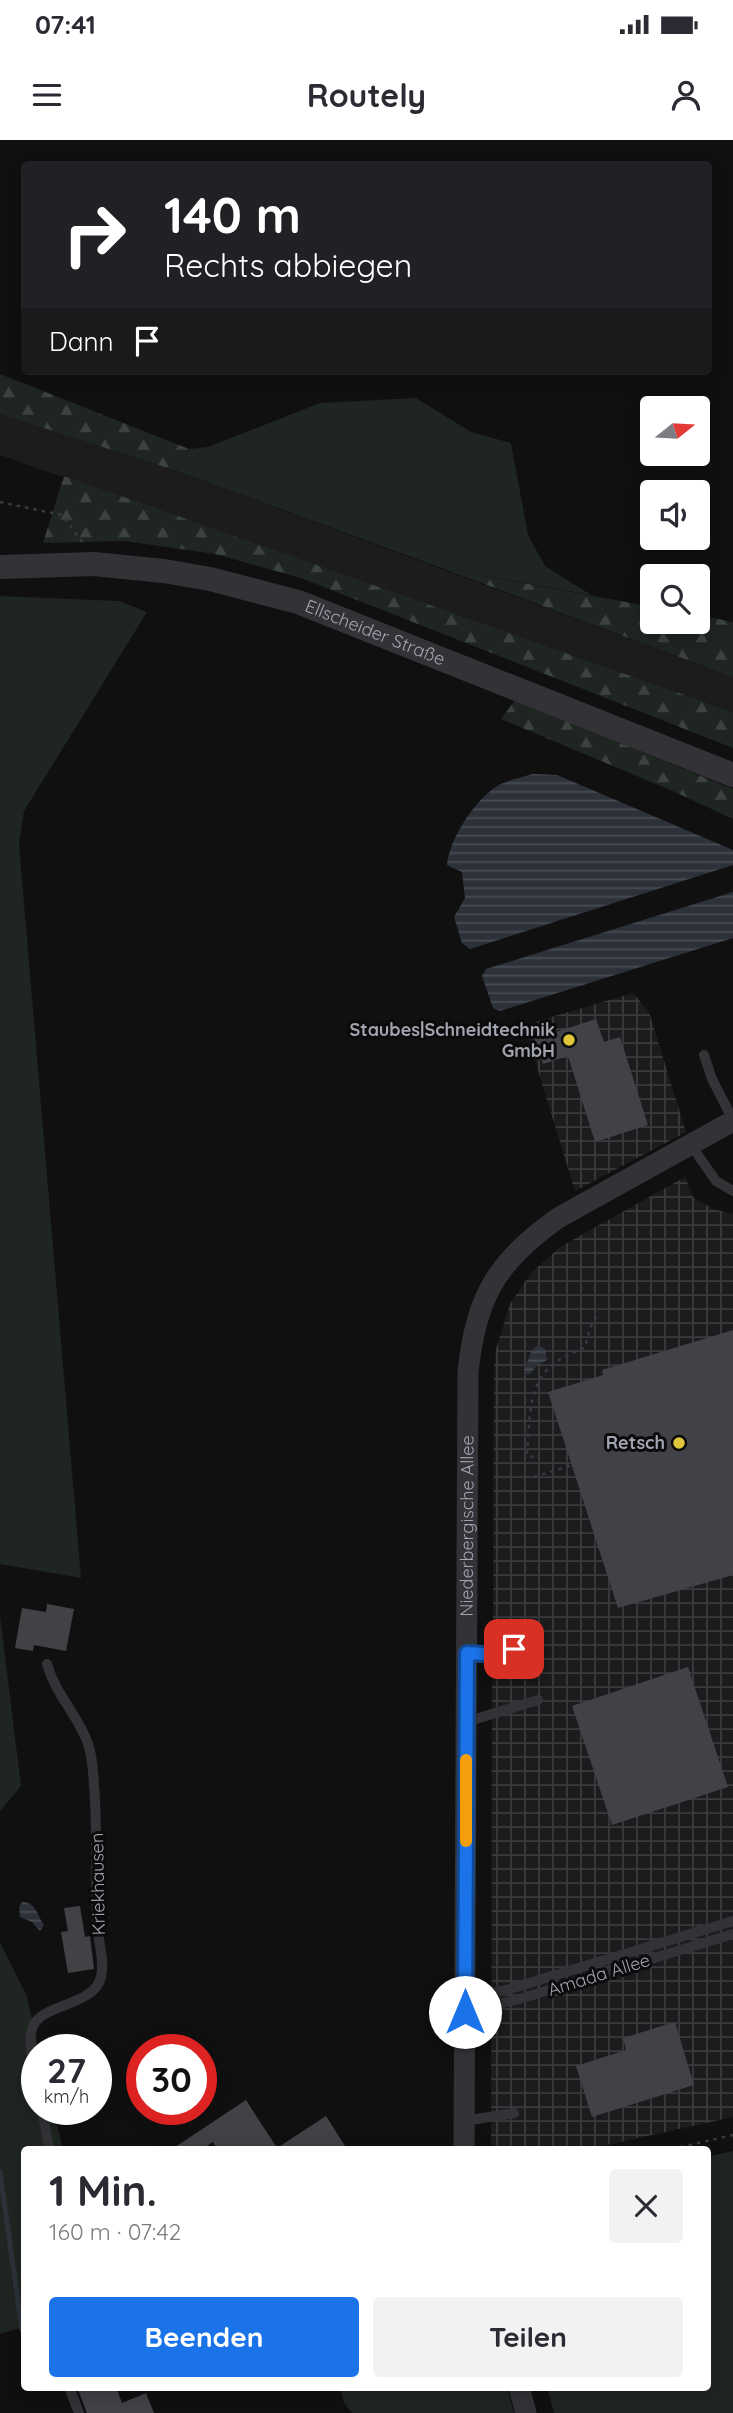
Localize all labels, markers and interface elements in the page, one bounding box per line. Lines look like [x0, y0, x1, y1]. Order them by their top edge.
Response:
text: 07:41 [35, 8, 96, 41]
text: Routely [307, 75, 426, 115]
icon: menu [28, 76, 66, 114]
icon: person [667, 76, 705, 114]
text: 140 m [164, 184, 301, 245]
icon: right [49, 189, 140, 280]
text: Rechts abbiegen [164, 245, 412, 285]
icon: arrive [128, 322, 166, 360]
text: Dann [49, 325, 114, 358]
north arrow [640, 396, 710, 466]
map controls [640, 396, 710, 634]
button: sound [640, 480, 710, 550]
button: search [640, 564, 710, 634]
street label: Ellscheider Straße [302, 594, 449, 670]
place label: Staubes|Schneidtechnik GmbH [350, 1018, 555, 1062]
marker: Staubes|Schneidtechnik GmbH [561, 1032, 577, 1048]
place label: Retsch [606, 1431, 665, 1454]
street label: Niederbergische Allee [455, 1435, 479, 1617]
marker: Retsch [671, 1435, 687, 1451]
pin [484, 1619, 544, 1679]
icon: arrive [495, 1630, 533, 1668]
street label: Kriekhausen [85, 1832, 110, 1936]
street label: Amada Allee [545, 1948, 653, 2001]
position arrow [428, 1975, 502, 2049]
speed limit sign: 30 [126, 2034, 217, 2125]
text: 27 [47, 2048, 86, 2092]
text: km/h [44, 2085, 89, 2108]
text: 1 Min. [49, 2164, 157, 2217]
button: close [609, 2169, 683, 2243]
text: 160 m · 07:42 [49, 2217, 181, 2246]
button: Beenden [49, 2297, 359, 2377]
button: Teilen [373, 2297, 683, 2377]

